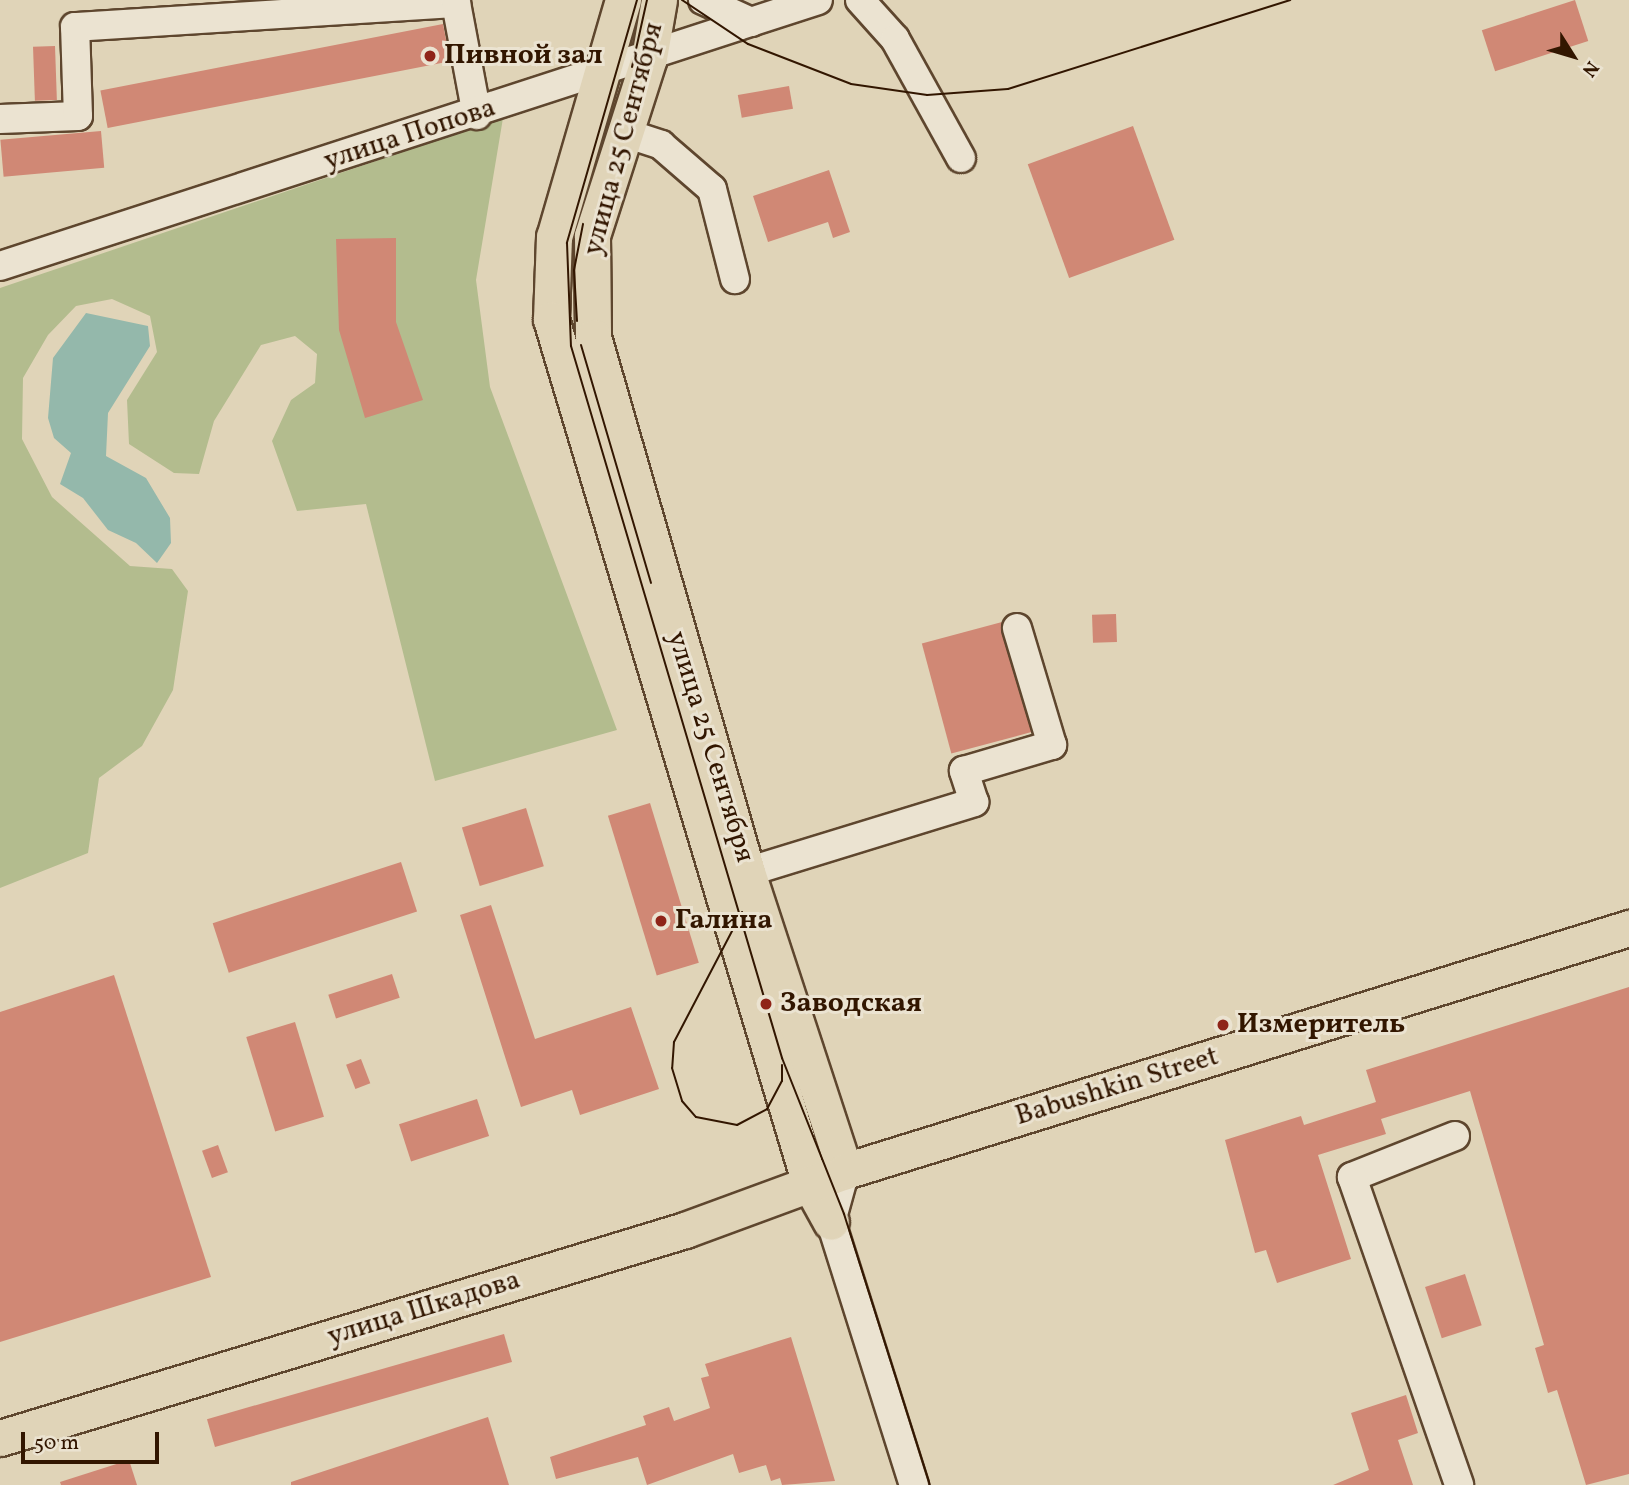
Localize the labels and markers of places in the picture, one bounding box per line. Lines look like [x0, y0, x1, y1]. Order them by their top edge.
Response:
place label: Пивной зал [444, 39, 603, 73]
marker: Пивной зал [422, 48, 438, 64]
place label: Галина [675, 904, 773, 938]
marker: Галина [653, 913, 669, 929]
place label: Заводская [780, 987, 922, 1021]
marker: Заводская [758, 996, 774, 1012]
place label: Измеритель [1237, 1008, 1405, 1042]
marker: Измеритель [1215, 1017, 1231, 1033]

